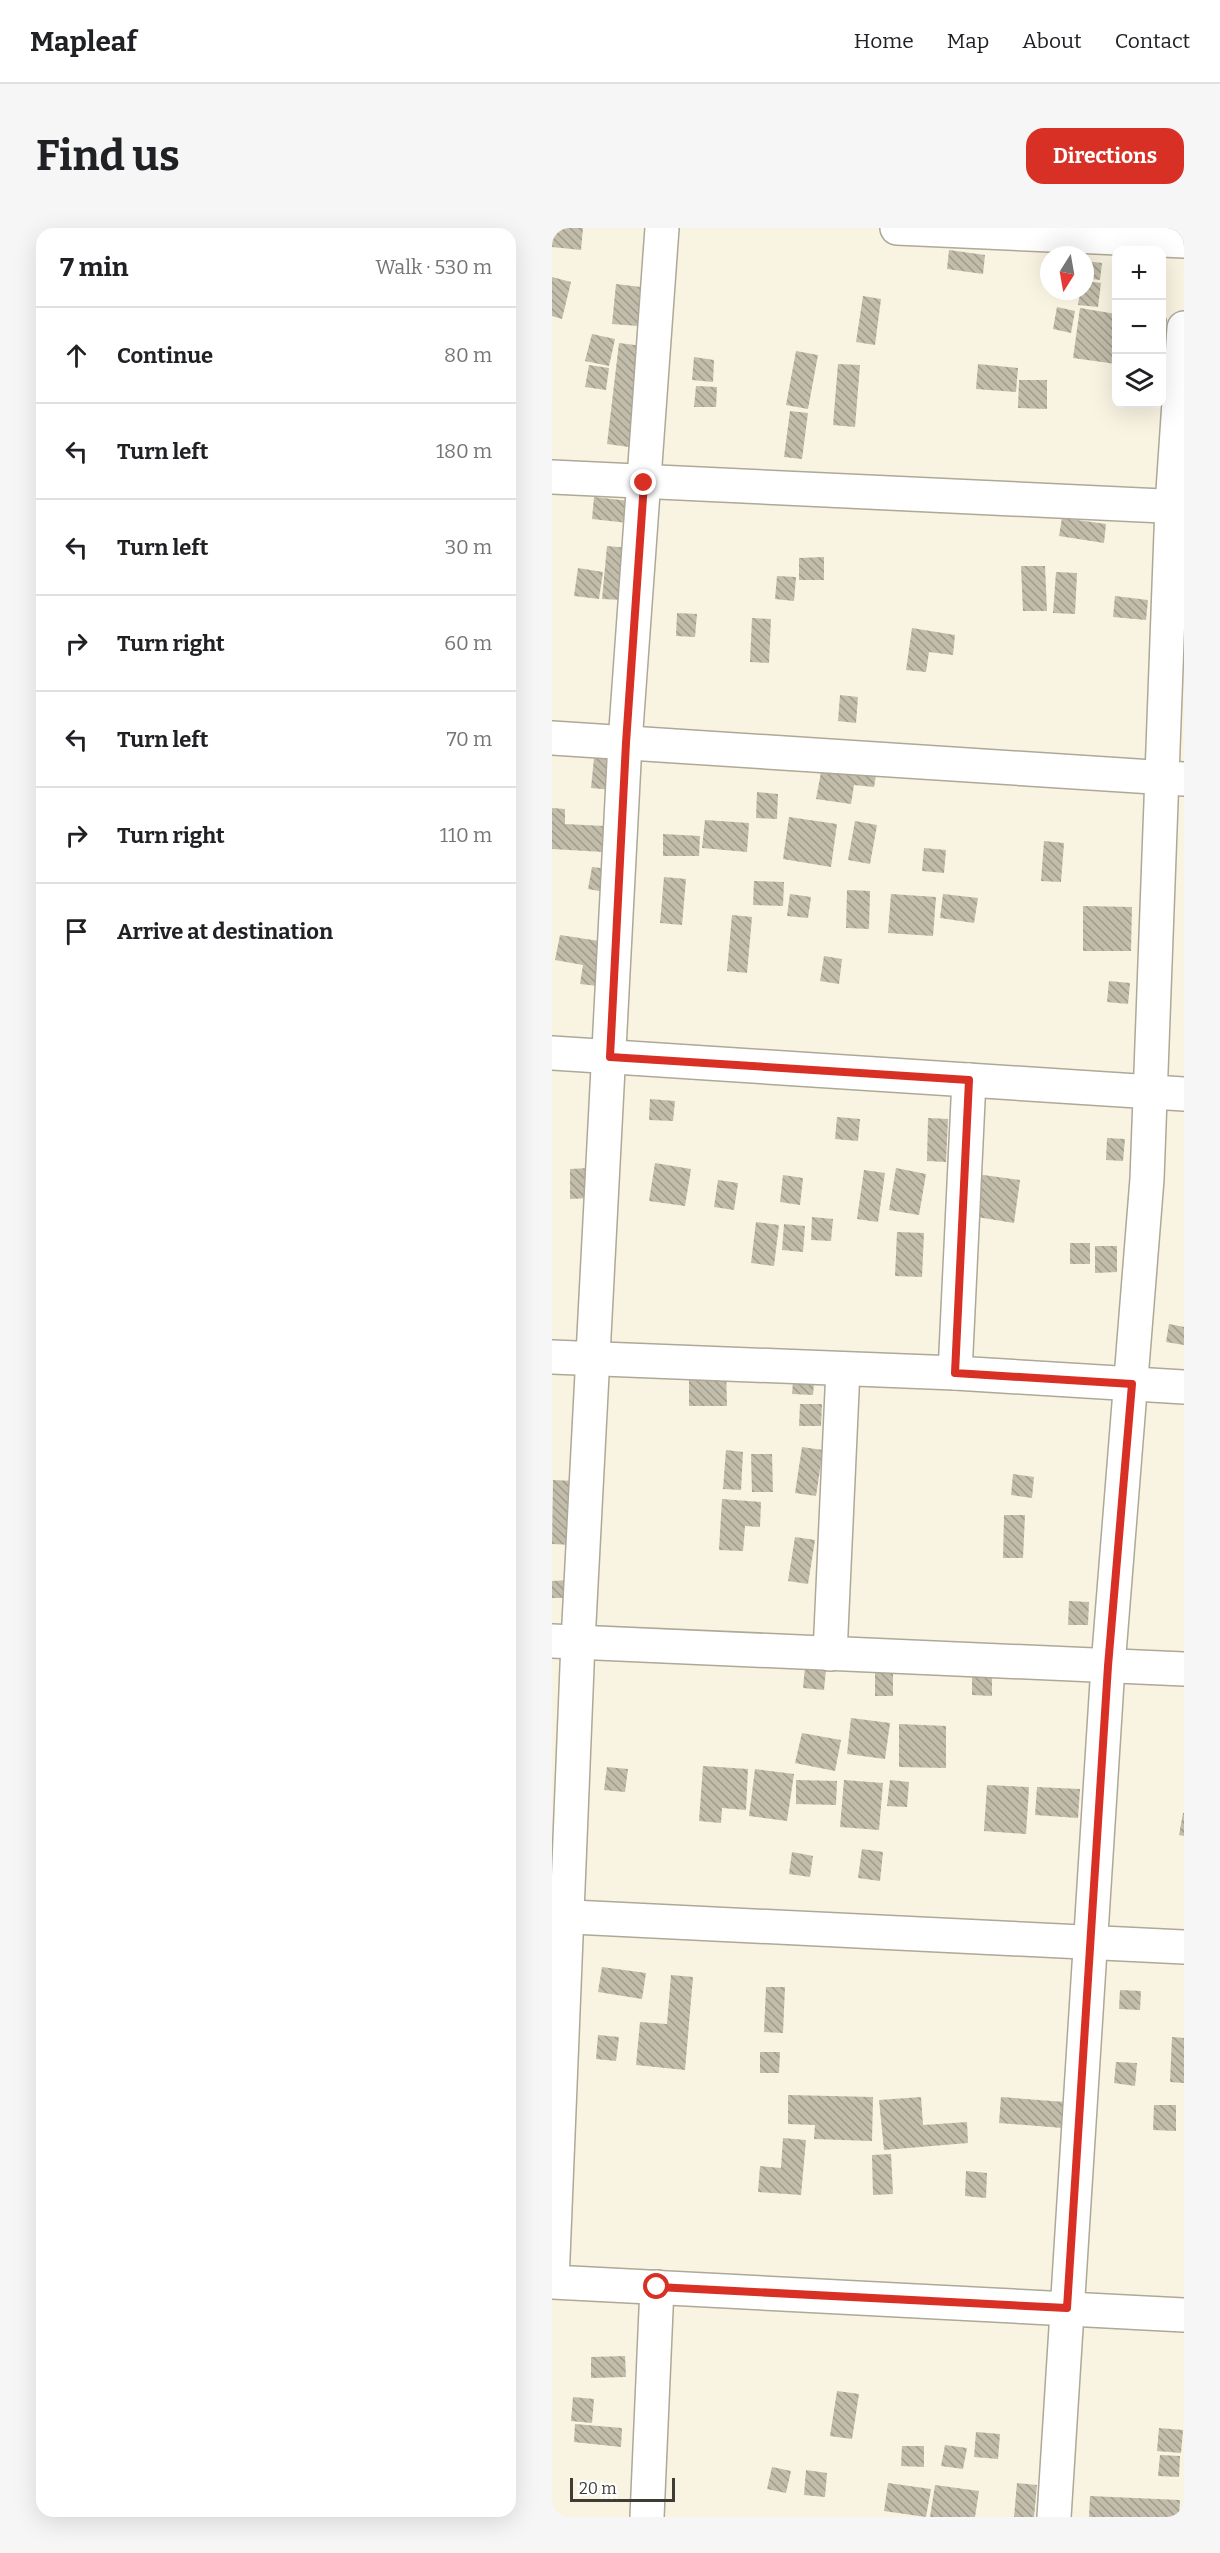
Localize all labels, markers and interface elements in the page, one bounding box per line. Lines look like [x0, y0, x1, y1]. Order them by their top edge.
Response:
text: Mapleaf [30, 25, 137, 58]
text: Home [854, 28, 914, 54]
text: Map [947, 28, 989, 54]
text: About [1022, 28, 1082, 54]
text: Contact [1115, 28, 1190, 54]
button: Directions [1026, 128, 1184, 184]
text: Find us [36, 131, 180, 181]
north arrow [1040, 246, 1094, 300]
map controls [1112, 246, 1166, 408]
button: + [1112, 246, 1166, 300]
text: 7 min [60, 252, 128, 283]
text: Walk · 530 m [375, 255, 492, 279]
button: − [1112, 300, 1166, 354]
icon: ahead [60, 339, 93, 372]
text: Continue [117, 342, 213, 369]
text: 80 m [444, 343, 492, 367]
button: layers [1112, 354, 1166, 408]
icon: left [60, 435, 93, 468]
text: Turn left [117, 438, 209, 465]
text: 180 m [436, 439, 492, 463]
route end [630, 469, 656, 495]
icon: left [60, 531, 93, 564]
text: Turn left [117, 534, 209, 561]
text: 30 m [445, 535, 492, 559]
icon: right [60, 627, 93, 660]
text: Turn right [117, 630, 225, 657]
text: 60 m [444, 631, 492, 655]
icon: left [60, 723, 93, 756]
text: Turn left [117, 726, 209, 753]
text: 70 m [446, 727, 492, 751]
icon: right [60, 819, 93, 852]
text: Turn right [117, 822, 225, 849]
text: 110 m [440, 823, 492, 847]
icon: arrive [60, 915, 93, 948]
text: Arrive at destination [117, 918, 333, 945]
route start [643, 2273, 669, 2299]
scale bar [570, 2475, 675, 2502]
text: 20 m [579, 2479, 616, 2498]

